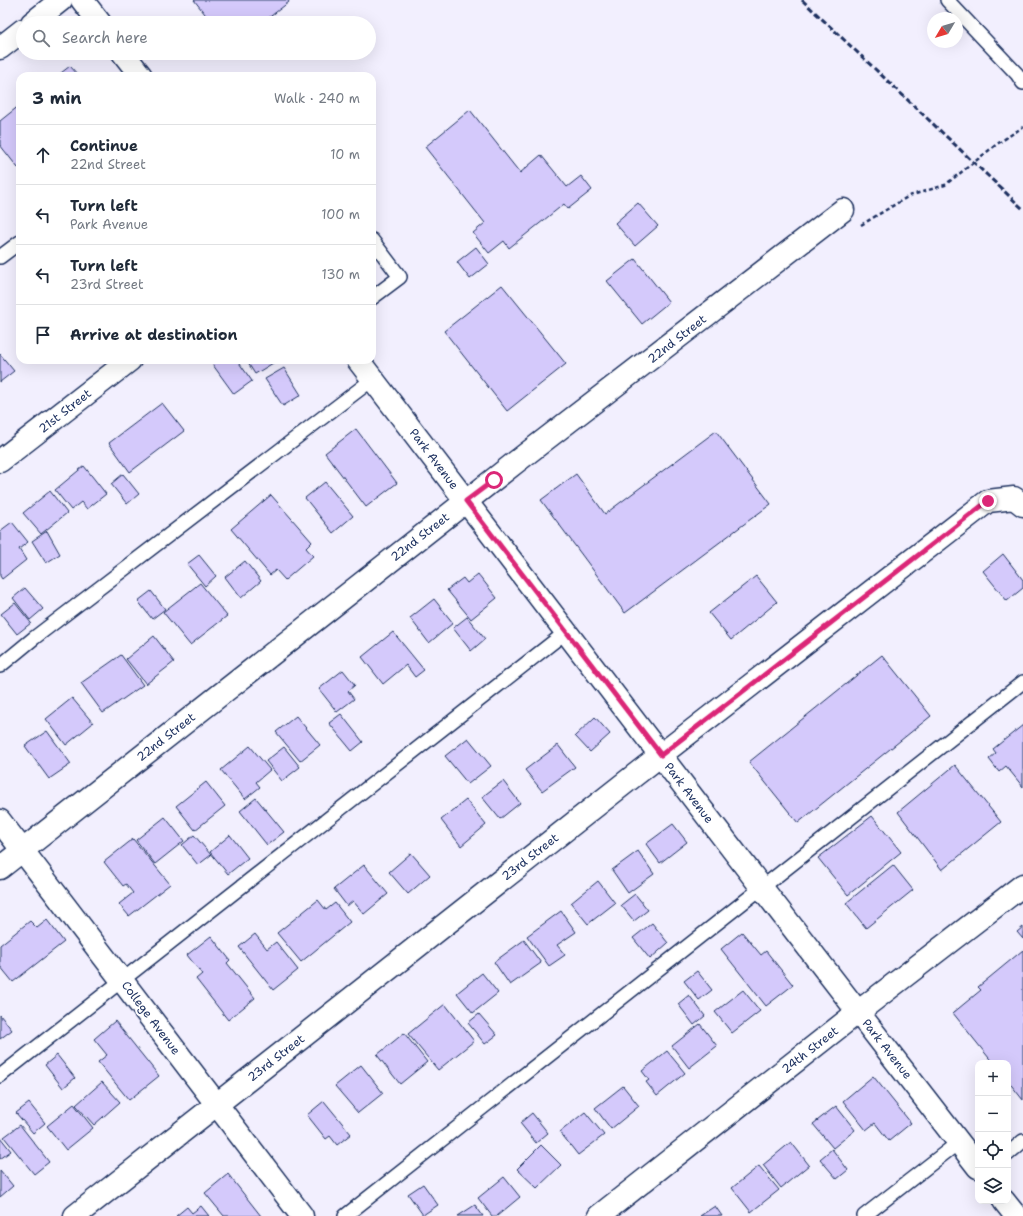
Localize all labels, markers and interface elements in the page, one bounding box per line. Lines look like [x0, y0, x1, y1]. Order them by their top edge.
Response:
north arrow [927, 12, 963, 48]
search box [16, 16, 376, 60]
icon: search [30, 27, 52, 49]
text: Search here [62, 28, 148, 48]
text: 3 min [32, 87, 82, 109]
text: Walk · 240 m [274, 90, 360, 107]
text: Continue [70, 136, 138, 156]
icon: ahead [32, 144, 54, 166]
text: 10 m [330, 146, 360, 163]
text: 22nd Street [70, 156, 146, 173]
text: Turn left [70, 196, 138, 216]
icon: left [32, 204, 54, 226]
text: 100 m [321, 206, 360, 223]
text: Park Avenue [70, 216, 148, 233]
text: Turn left [70, 256, 138, 276]
icon: left [32, 264, 54, 286]
text: 130 m [322, 266, 360, 283]
text: 23rd Street [70, 276, 144, 293]
street label: 22nd Street [644, 311, 710, 367]
icon: arrive [32, 324, 54, 346]
text: Arrive at destination [70, 325, 238, 345]
street label: 21st Street [35, 385, 95, 437]
street label: Park Avenue [406, 425, 462, 493]
route start [485, 471, 503, 489]
route end [979, 492, 997, 510]
street label: 22nd Street [387, 509, 453, 565]
street label: 22nd Street [133, 709, 199, 765]
street label: Park Avenue [661, 759, 717, 827]
street label: 23rd Street [498, 830, 562, 884]
street label: College Avenue [118, 978, 184, 1058]
street label: Park Avenue [858, 1016, 916, 1083]
street label: 24th Street [778, 1023, 842, 1077]
street label: 23rd Street [244, 1031, 308, 1085]
map controls [975, 1060, 1011, 1204]
button: + [975, 1060, 1011, 1096]
button: − [975, 1096, 1011, 1132]
button: locate [975, 1132, 1011, 1168]
button: layers [975, 1168, 1011, 1204]

